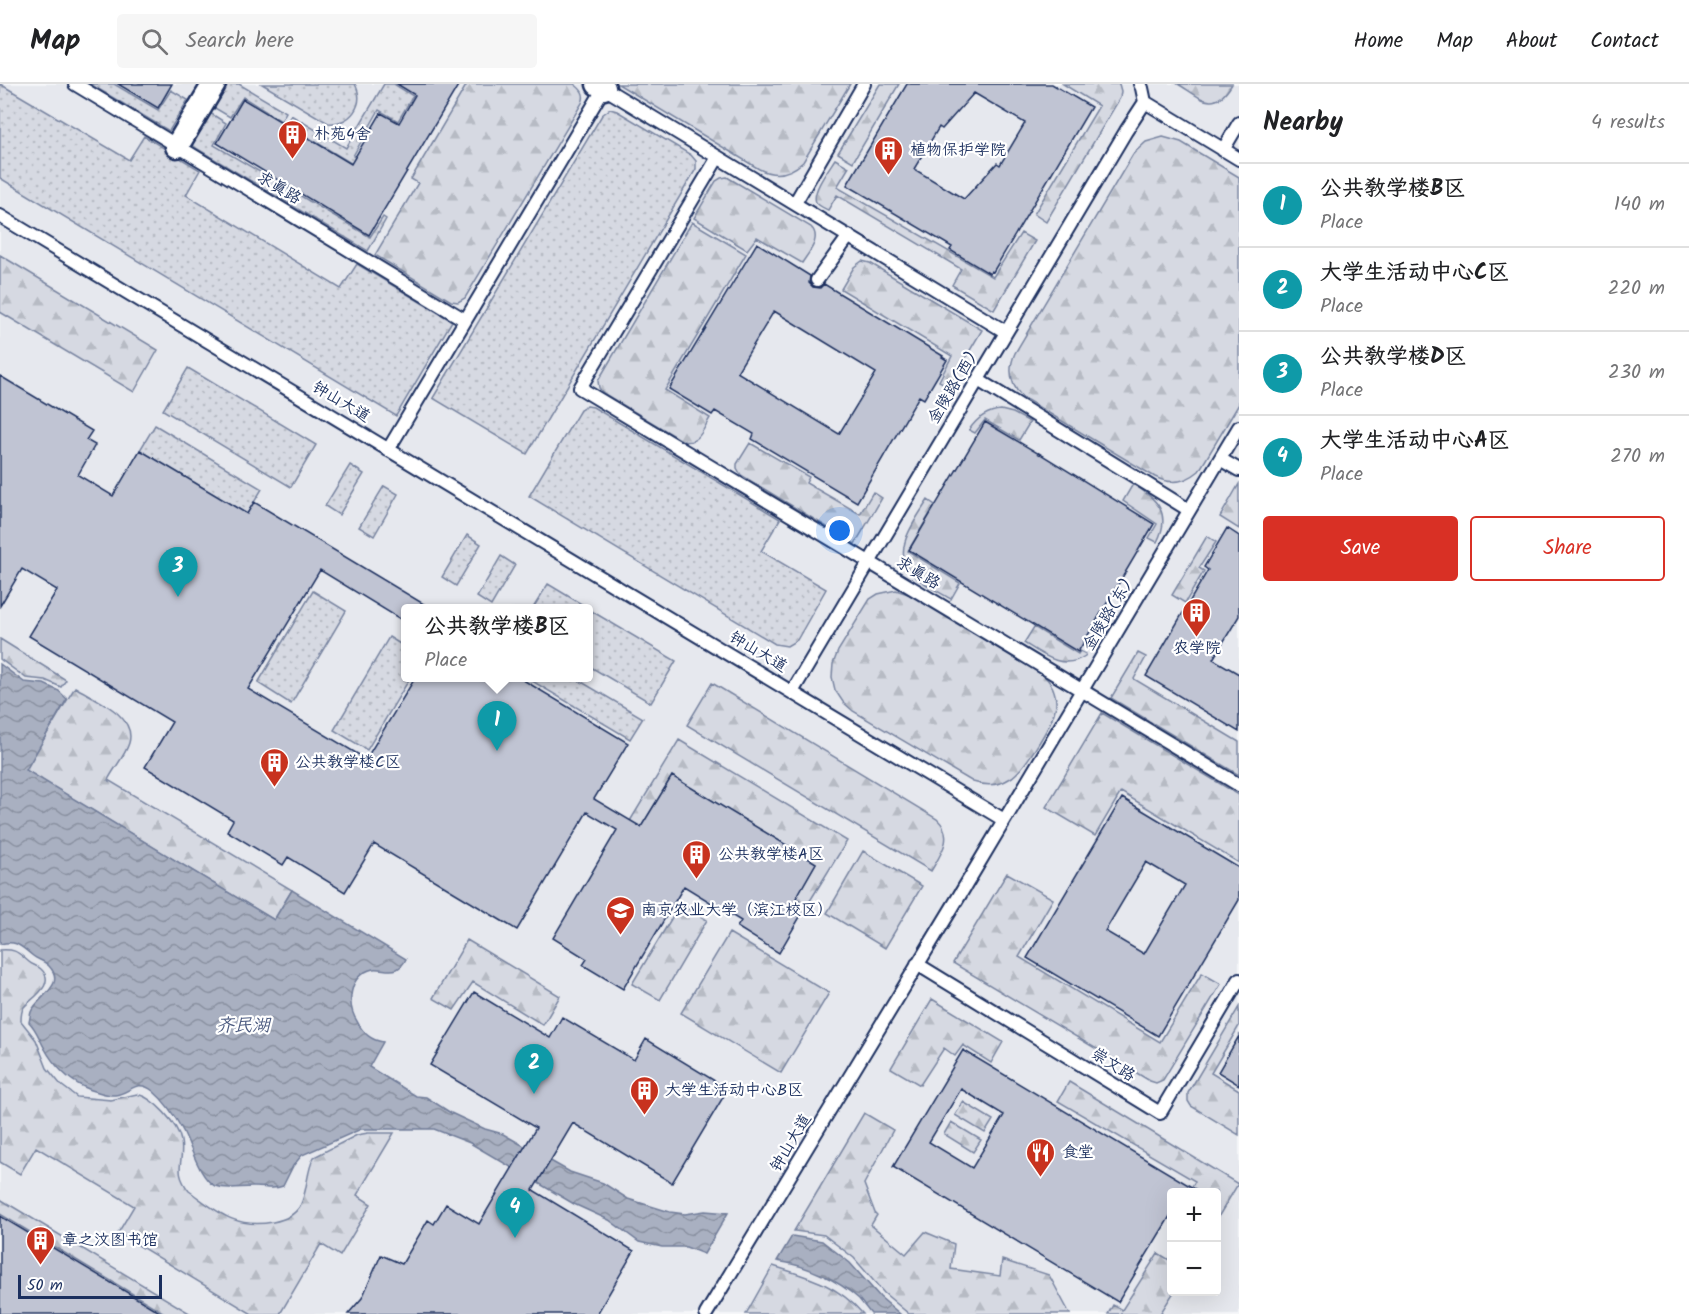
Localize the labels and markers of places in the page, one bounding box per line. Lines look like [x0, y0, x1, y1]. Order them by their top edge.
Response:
building icon: 朴苑4舍 [277, 118, 309, 160]
place label: 朴苑4舍 [314, 122, 371, 147]
building icon: 植物保护学院 [873, 134, 905, 176]
place label: 植物保护学院 [910, 138, 1006, 163]
pin: 3 [158, 548, 198, 597]
building icon: 农学院 [1181, 596, 1213, 638]
place label: 农学院 [1173, 636, 1221, 661]
pin: 1 [478, 702, 516, 751]
building icon: 公共教学楼C区 [258, 746, 290, 788]
place label: 公共教学楼C区 [295, 750, 401, 775]
building icon: 公共教学楼A区 [681, 838, 713, 880]
place label: 公共教学楼A区 [718, 842, 824, 867]
school or university icon: 南京农业大学（滨江校区） [604, 894, 636, 936]
place label: 南京农业大学（滨江校区） [641, 898, 833, 923]
pin: 2 [514, 1044, 554, 1094]
building icon: 大学生活动中心B区 [628, 1074, 660, 1116]
place label: 大学生活动中心B区 [665, 1078, 803, 1103]
restaurant icon: 食堂 [1025, 1136, 1057, 1178]
place label: 食堂 [1062, 1140, 1094, 1165]
pin: 4 [496, 1188, 534, 1238]
building icon: 章之汶图书馆 [25, 1224, 57, 1266]
place label: 章之汶图书馆 [62, 1228, 158, 1253]

